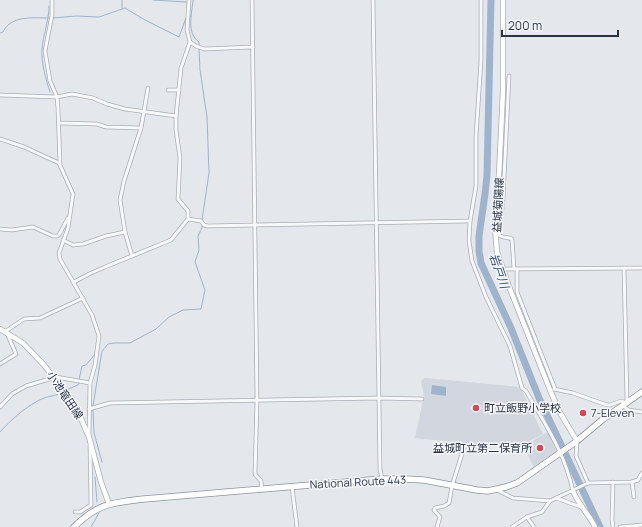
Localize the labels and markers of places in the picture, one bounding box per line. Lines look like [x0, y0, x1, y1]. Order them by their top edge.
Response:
place label: 町立飯野小学校 [484, 400, 561, 415]
marker: 町立飯野小学校 [471, 403, 481, 413]
place label: 7-Eleven [591, 405, 634, 420]
marker: 7-Eleven [578, 408, 588, 418]
place label: 益城町立第二保育所 [433, 440, 533, 455]
marker: 益城町立第二保育所 [535, 443, 545, 453]

